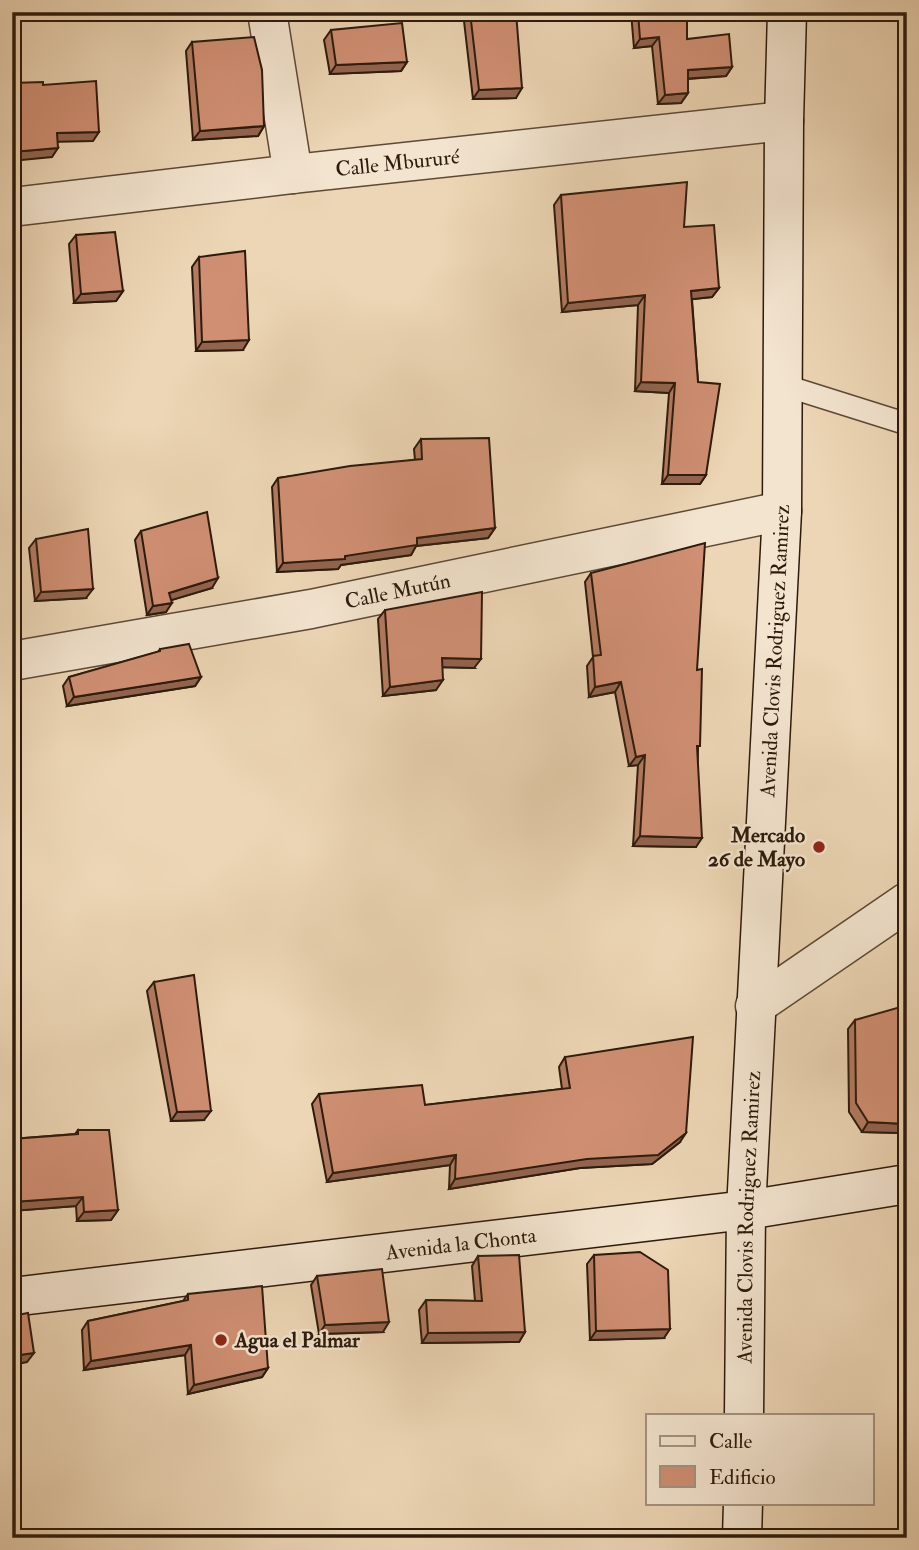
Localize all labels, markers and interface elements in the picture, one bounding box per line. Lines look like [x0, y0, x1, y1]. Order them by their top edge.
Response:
street label: Calle Mbururé [334, 143, 461, 183]
street label: Avenida Clovis Rodriguez Ramirez [754, 504, 796, 799]
street label: Calle Mutún [342, 567, 453, 615]
place label: Mercado 26 de Mayo [708, 822, 805, 873]
marker: Mercado 26 de Mayo [811, 839, 827, 855]
street label: Avenida Clovis Rodriguez Ramirez [731, 1070, 767, 1365]
street label: Avenida la Chonta [383, 1221, 538, 1266]
place label: Agua el Palmar [234, 1327, 361, 1354]
marker: Agua el Palmar [213, 1332, 229, 1348]
legend [646, 1414, 874, 1504]
text: Calle [709, 1428, 753, 1455]
text: Edificio [709, 1464, 776, 1491]

